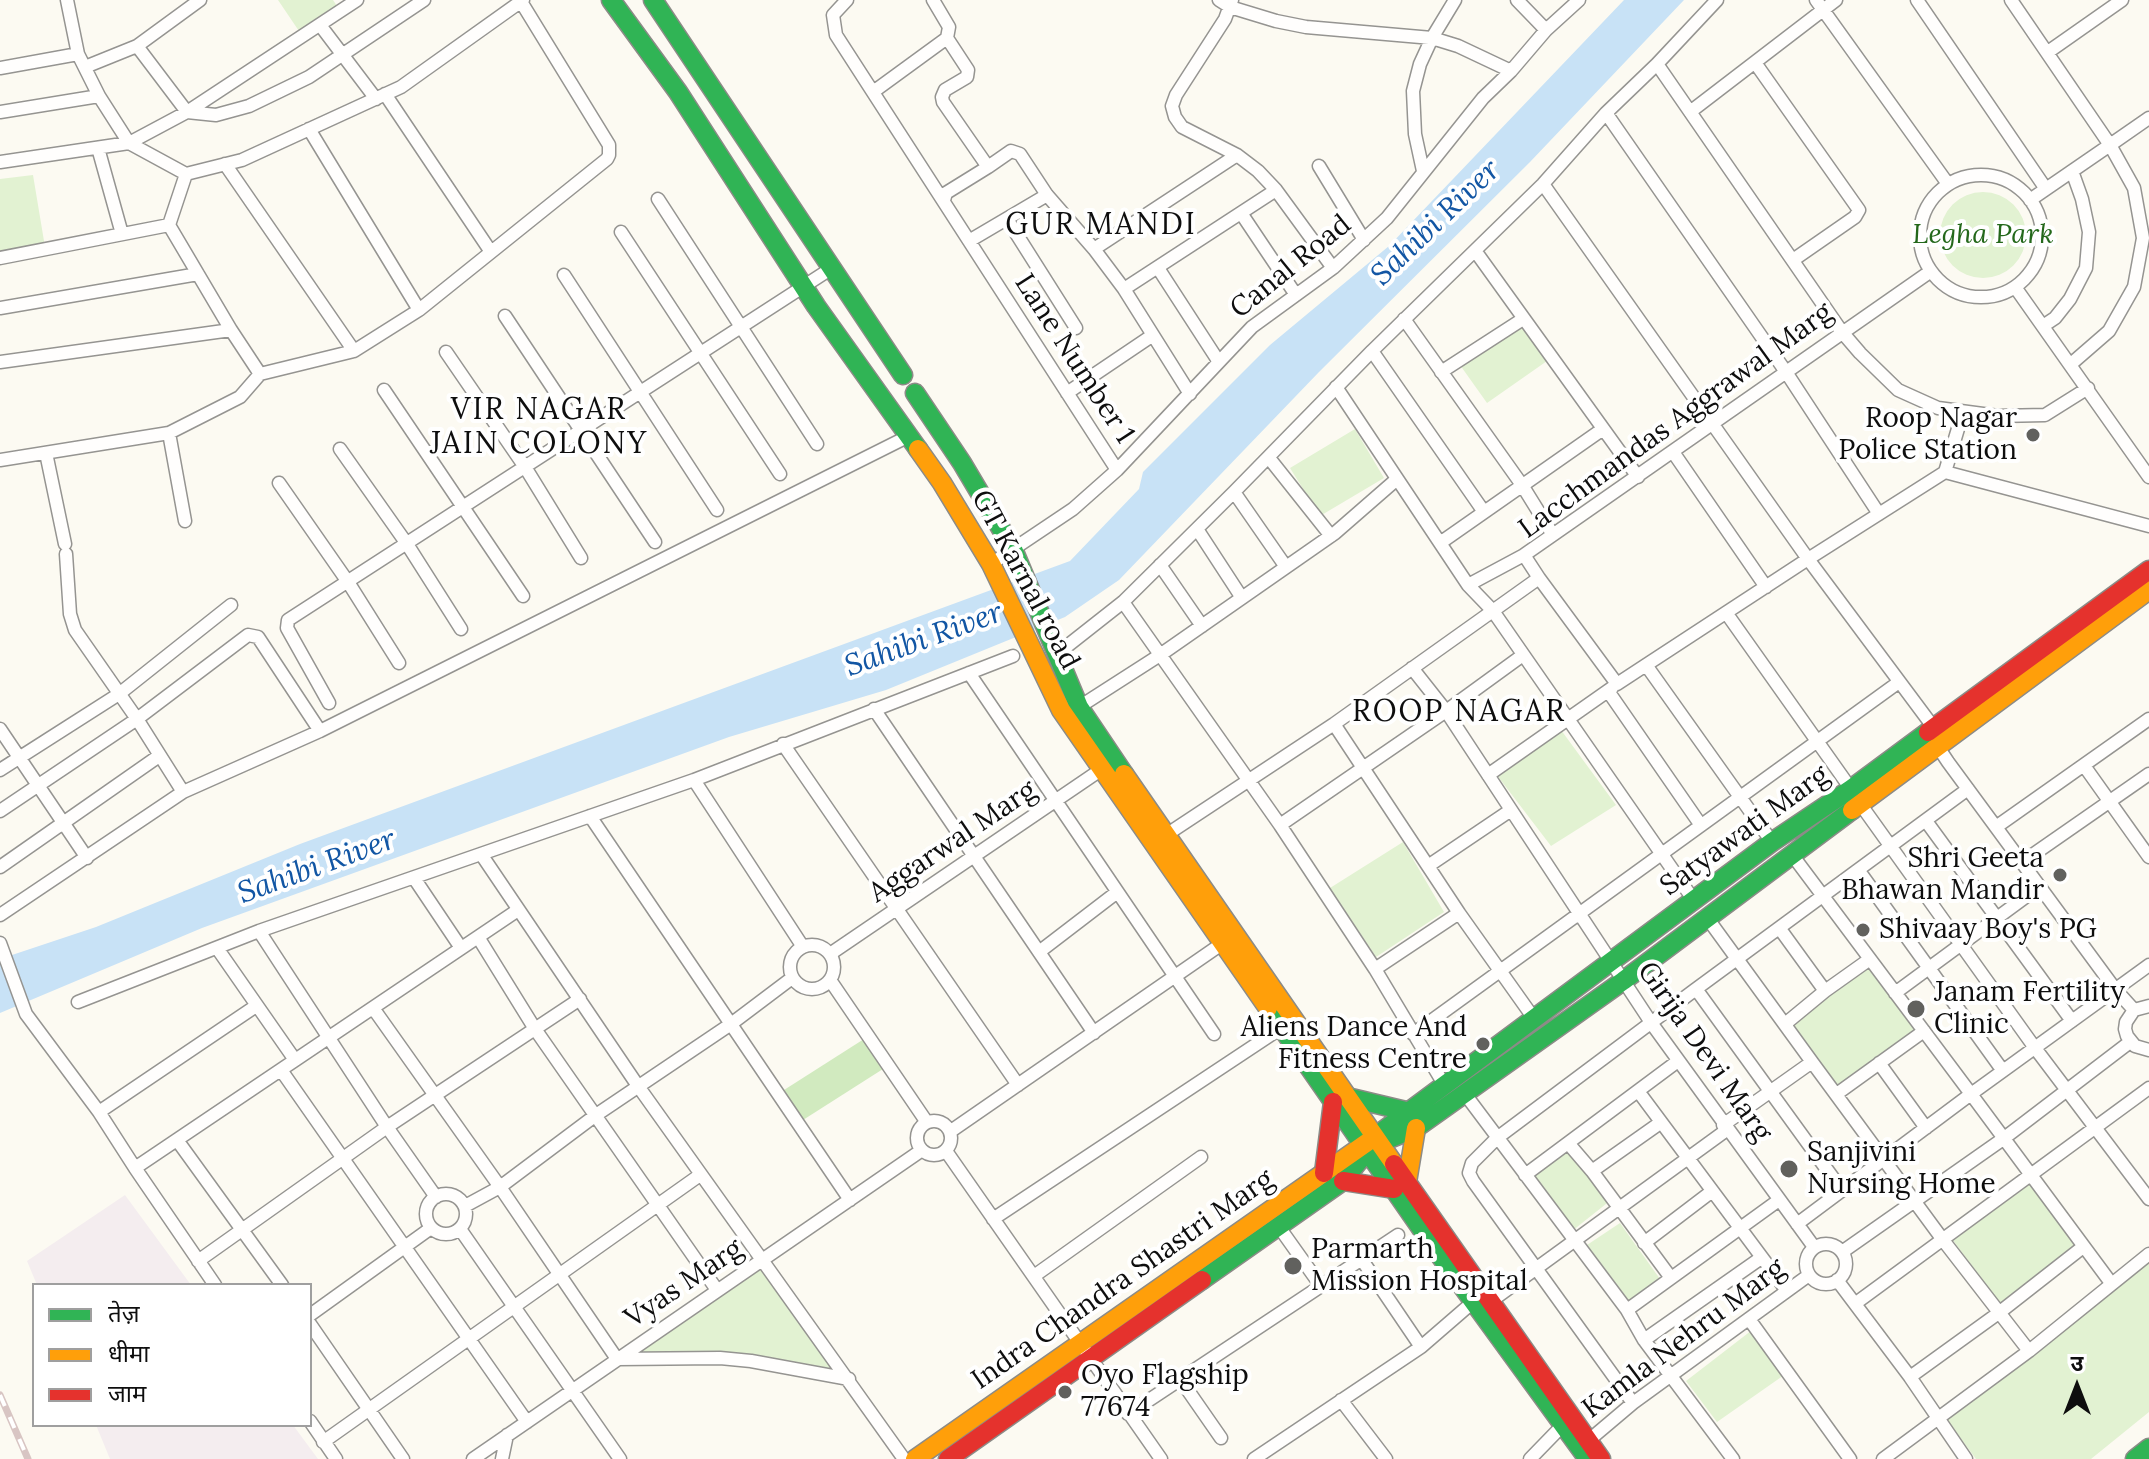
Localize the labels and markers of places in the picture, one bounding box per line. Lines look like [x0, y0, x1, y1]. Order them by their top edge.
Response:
place label: Roop Nagar Police Station [1838, 402, 2017, 468]
marker: Roop Nagar Police Station [2024, 426, 2042, 444]
place label: Shri Geeta Bhawan Mandir [1841, 842, 2044, 908]
marker: Shri Geeta Bhawan Mandir [2051, 866, 2069, 884]
place label: Shivaay Boy's PG [1879, 913, 2097, 947]
marker: Shivaay Boy's PG [1854, 921, 1872, 939]
place label: Janam Fertility Clinic [1934, 976, 2125, 1042]
marker: Janam Fertility Clinic [1905, 998, 1927, 1020]
place label: Aliens Dance And Fitness Centre [1241, 1011, 1467, 1077]
marker: Aliens Dance And Fitness Centre [1474, 1035, 1492, 1053]
place label: Sanjivini Nursing Home [1807, 1136, 1996, 1202]
marker: Sanjivini Nursing Home [1778, 1158, 1800, 1180]
place label: Parmarth Mission Hospital [1311, 1233, 1528, 1299]
marker: Parmarth Mission Hospital [1282, 1255, 1304, 1277]
place label: Oyo Flagship 77674 [1081, 1359, 1249, 1425]
marker: Oyo Flagship 77674 [1056, 1383, 1074, 1401]

